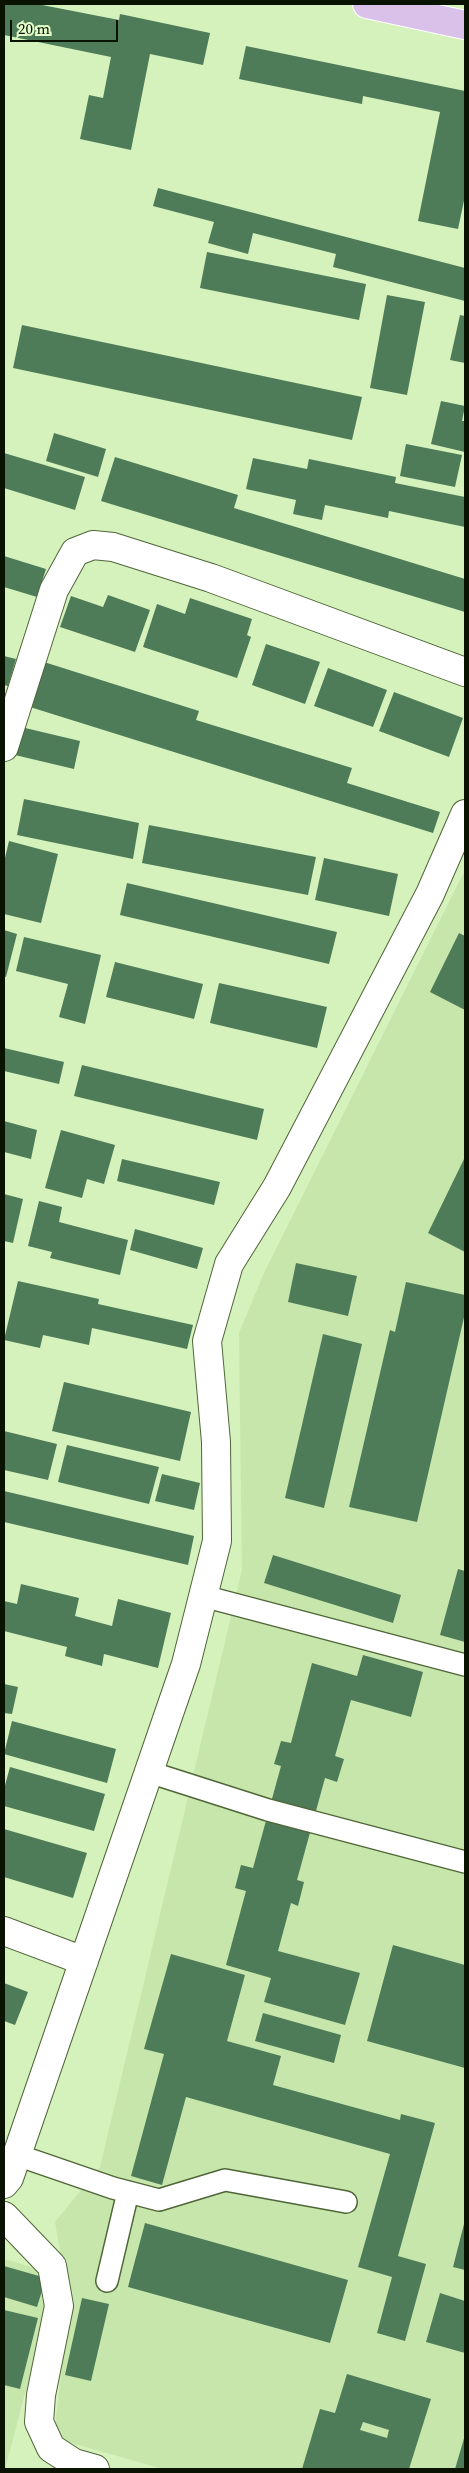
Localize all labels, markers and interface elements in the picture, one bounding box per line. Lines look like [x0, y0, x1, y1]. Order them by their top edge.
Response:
scale bar [12, 10, 120, 42]
text: 20 m [18, 18, 50, 39]

